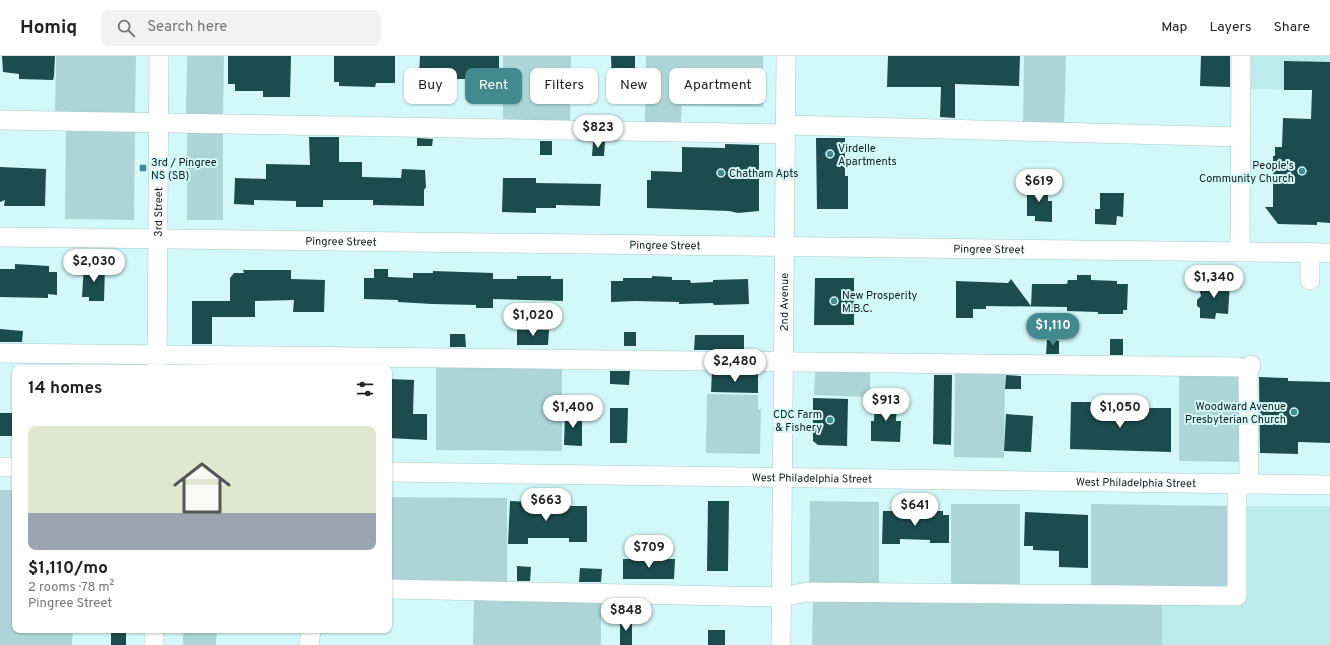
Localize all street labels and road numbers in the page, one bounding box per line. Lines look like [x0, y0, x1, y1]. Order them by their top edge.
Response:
street label: 3rd Street [152, 187, 166, 237]
street label: Pingree Street [305, 235, 377, 250]
street label: Pingree Street [629, 239, 701, 253]
street label: Pingree Street [953, 242, 1025, 257]
street label: 2nd Avenue [778, 273, 792, 331]
street label: West Philadelphia Street [752, 471, 872, 487]
street label: West Philadelphia Street [1076, 475, 1196, 491]

